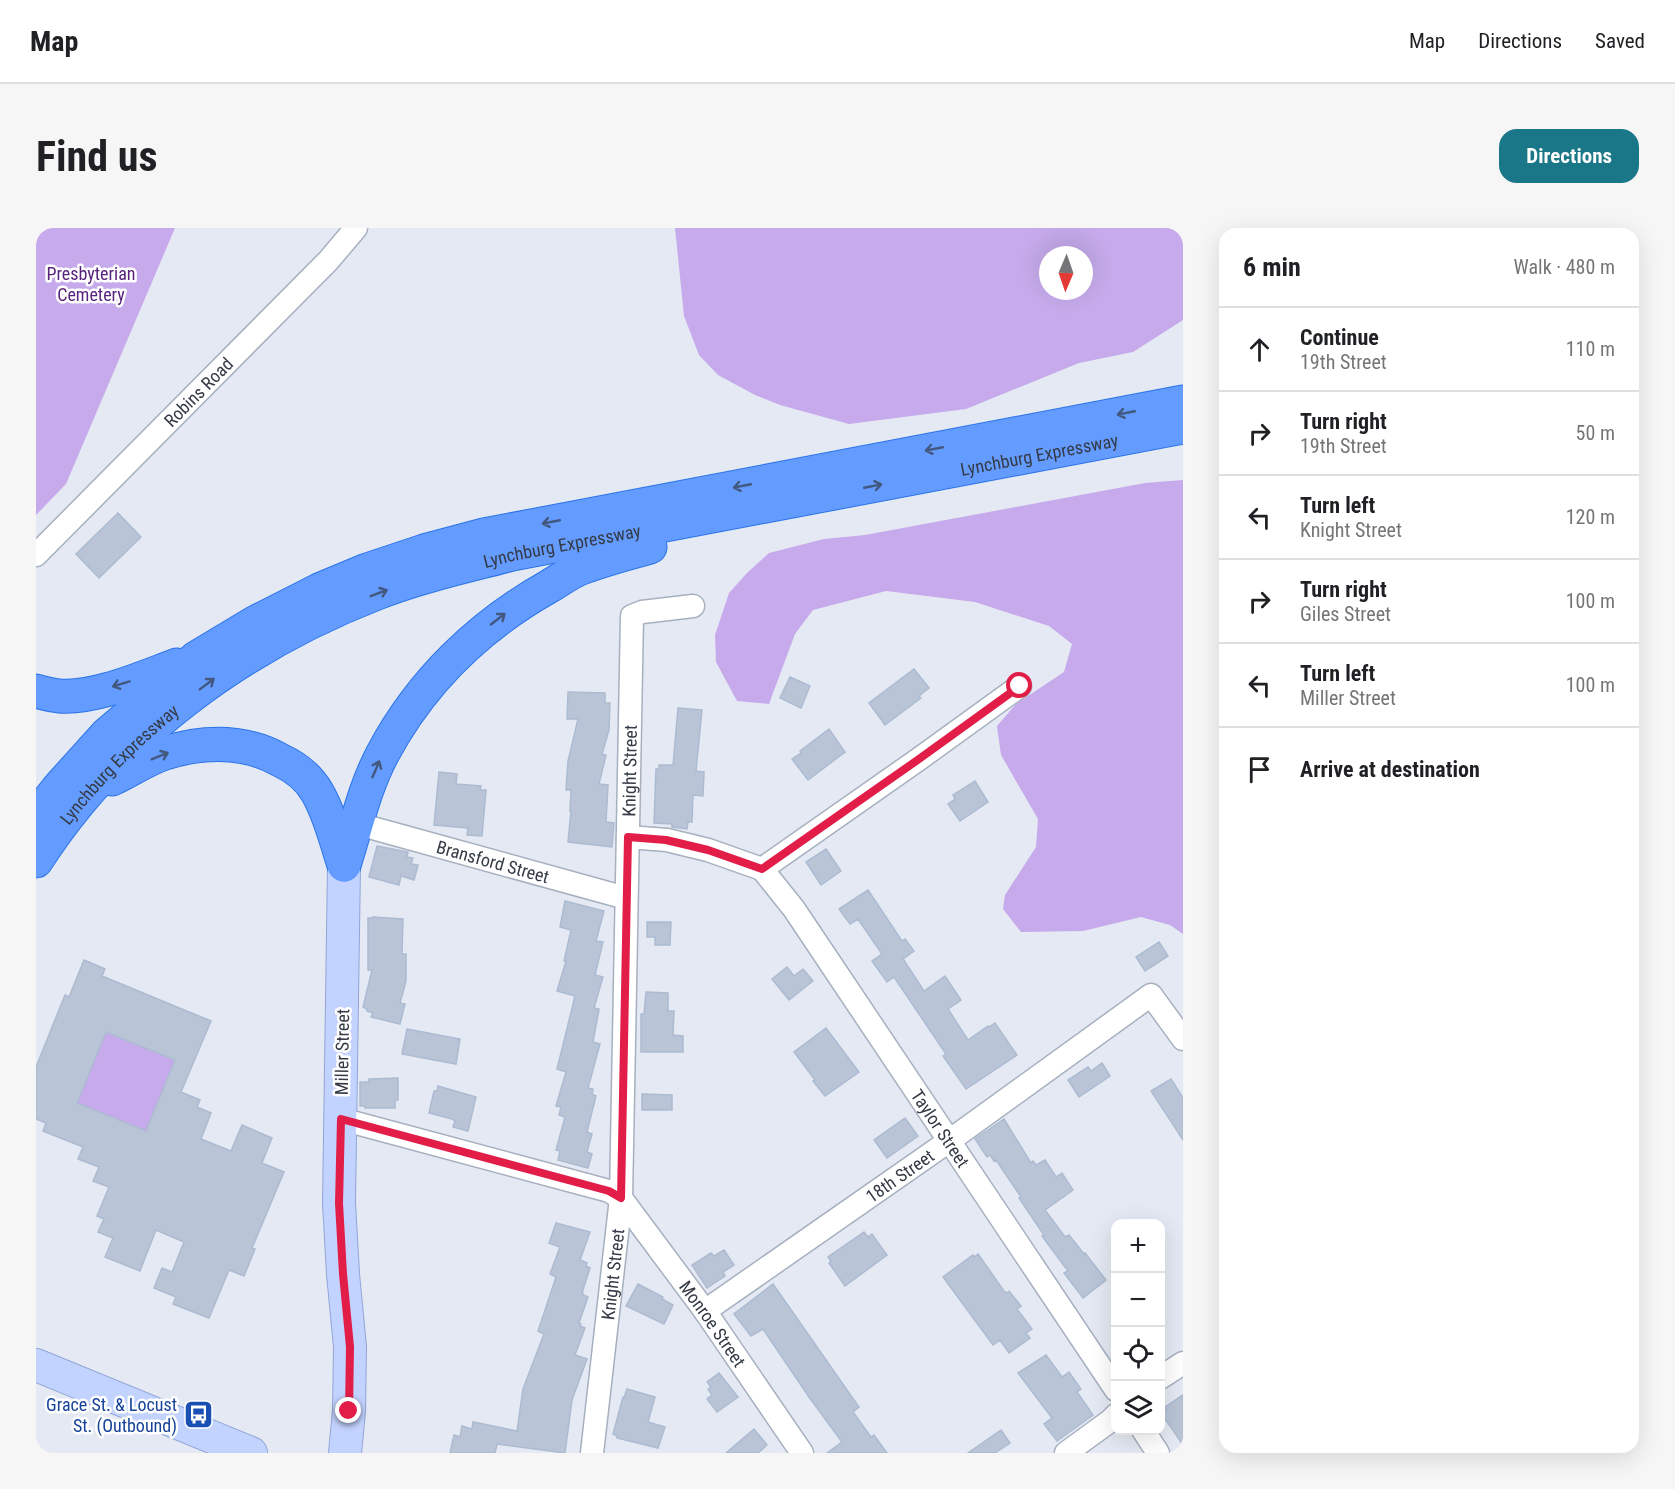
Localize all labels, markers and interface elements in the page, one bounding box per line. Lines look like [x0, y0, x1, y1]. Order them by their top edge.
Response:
text: Map [30, 25, 78, 58]
text: Map [1409, 29, 1445, 53]
text: Directions [1478, 29, 1562, 53]
text: Saved [1595, 29, 1645, 53]
button: Directions [1499, 129, 1639, 183]
text: Find us [36, 132, 157, 181]
north arrow [1039, 246, 1093, 300]
text: 6 min [1243, 252, 1301, 282]
text: Walk · 480 m [1514, 255, 1615, 279]
park label: Presbyterian Cemetery [47, 263, 135, 305]
text: Continue [1300, 325, 1379, 350]
icon: ahead [1243, 333, 1276, 366]
text: 110 m [1566, 337, 1615, 361]
text: 19th Street [1300, 350, 1387, 374]
street label: Robins Road [159, 353, 237, 431]
one-way arrow [1116, 408, 1136, 419]
text: Turn right [1300, 409, 1387, 434]
icon: right [1243, 417, 1276, 450]
text: 50 m [1576, 421, 1615, 445]
street label: Lynchburg Expressway [959, 429, 1120, 479]
text: 19th Street [1300, 434, 1387, 458]
one-way arrow [925, 444, 944, 455]
one-way arrow [862, 480, 882, 491]
one-way arrow [733, 481, 753, 492]
text: Turn left [1300, 493, 1375, 518]
icon: left [1243, 501, 1276, 534]
text: 120 m [1566, 505, 1615, 529]
one-way arrow [542, 517, 561, 528]
text: Knight Street [1300, 518, 1402, 542]
street label: Lynchburg Expressway [481, 519, 643, 572]
text: Turn right [1300, 577, 1387, 602]
icon: right [1243, 585, 1276, 618]
one-way arrow [369, 587, 387, 598]
text: 100 m [1566, 589, 1615, 613]
text: Giles Street [1300, 602, 1391, 626]
one-way arrow [490, 613, 506, 626]
text: Turn left [1300, 661, 1375, 686]
icon: left [1243, 669, 1276, 702]
route start [1006, 672, 1032, 698]
text: 100 m [1566, 673, 1615, 697]
one-way arrow [198, 678, 214, 690]
one-way arrow [112, 680, 131, 691]
text: Miller Street [1300, 686, 1396, 710]
street label: Lynchburg Expressway [55, 699, 183, 828]
street label: Knight Street [618, 725, 640, 817]
one-way arrow [151, 750, 169, 761]
icon: arrive [1243, 753, 1276, 786]
text: Arrive at destination [1300, 757, 1480, 782]
one-way arrow [371, 760, 382, 778]
street label: Bransford Street [434, 836, 552, 887]
street label: Miller Street [331, 1009, 353, 1095]
street label: Taylor Street [907, 1085, 974, 1171]
street label: 18th Street [861, 1145, 938, 1206]
map controls [1111, 1219, 1165, 1435]
button: + [1111, 1219, 1165, 1273]
street label: Knight Street [597, 1227, 628, 1321]
button: − [1111, 1273, 1165, 1327]
street label: Monroe Street [675, 1276, 750, 1371]
button: locate [1111, 1327, 1165, 1381]
button: layers [1111, 1381, 1165, 1435]
place label: Grace St. & Locust St. (Outbound) [46, 1394, 177, 1437]
route end [335, 1397, 361, 1423]
bus stop icon: Grace St. & Locust St. (Outbound) [182, 1398, 214, 1430]

